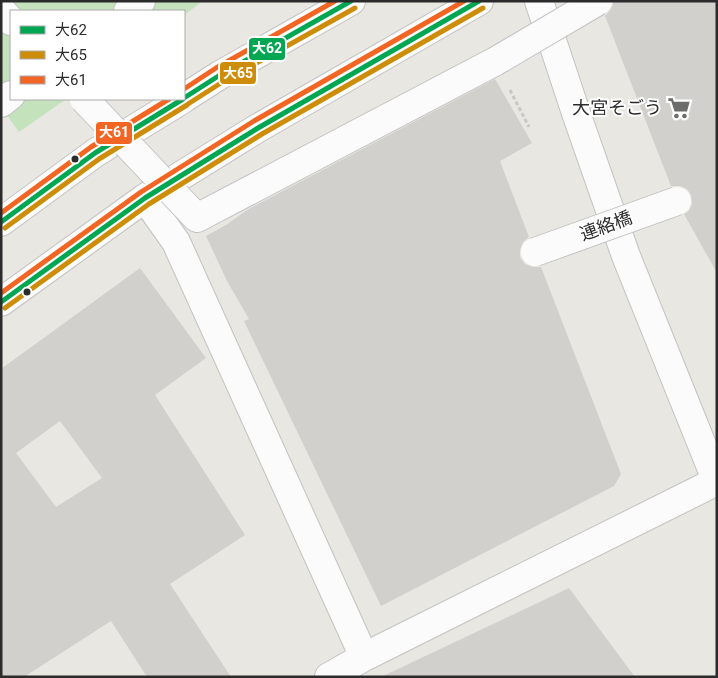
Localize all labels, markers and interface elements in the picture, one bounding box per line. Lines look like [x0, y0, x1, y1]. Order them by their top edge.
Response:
legend [10, 10, 185, 100]
text: 大62 [55, 21, 87, 39]
line badge: 大62 [248, 37, 286, 61]
text: 大62 [252, 40, 282, 56]
text: 大65 [55, 46, 87, 64]
line badge: 大65 [219, 61, 257, 85]
text: 大65 [223, 65, 253, 81]
text: 大61 [55, 71, 87, 89]
supermarket icon: 大宮そごう [666, 95, 692, 121]
place label: 大宮そごう [572, 97, 662, 118]
line badge: 大61 [95, 121, 133, 145]
text: 大61 [99, 124, 129, 140]
unlabelled marker [70, 154, 80, 164]
street label: 連絡橋 [577, 206, 635, 245]
unlabelled marker [22, 287, 32, 297]

